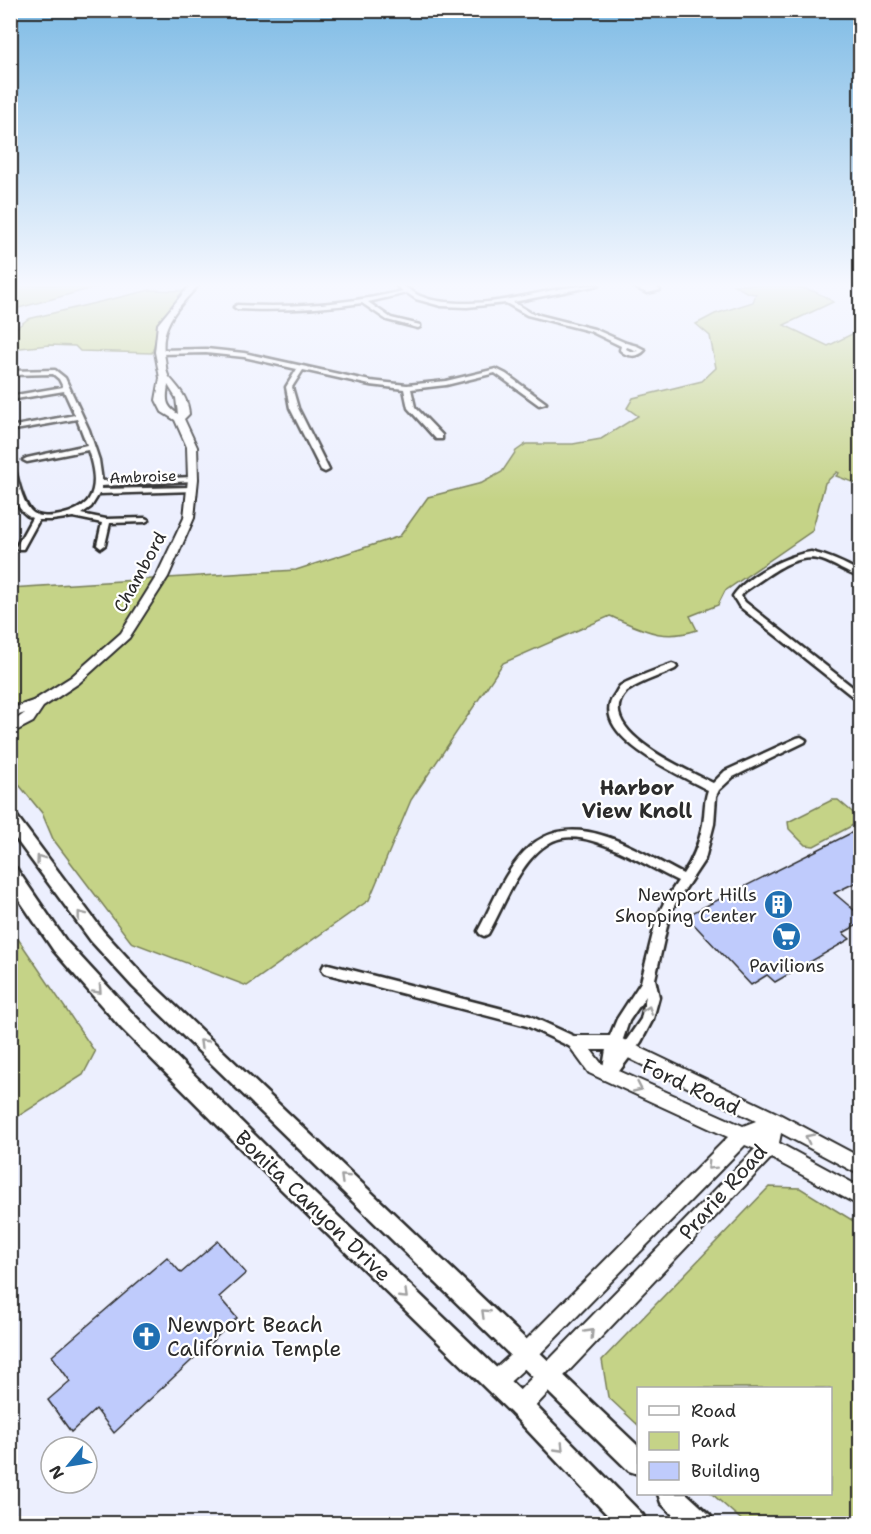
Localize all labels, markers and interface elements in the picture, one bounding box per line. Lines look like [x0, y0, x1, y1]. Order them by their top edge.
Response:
street label: Ambroise [109, 466, 177, 488]
street label: Chambord [108, 527, 172, 617]
district label: Harbor View Knoll [582, 775, 692, 824]
one-way arrow [36, 854, 47, 865]
place label: Newport Hills Shopping Center [615, 883, 757, 928]
building icon: Newport Hills Shopping Center [762, 889, 794, 921]
one-way arrow [77, 910, 88, 921]
supermarket icon: Pavilions [771, 921, 803, 953]
place label: Pavilions [749, 954, 825, 978]
one-way arrow [91, 984, 102, 994]
one-way arrow [641, 1005, 654, 1016]
one-way arrow [199, 1039, 209, 1050]
street label: Ford Road [637, 1052, 745, 1122]
one-way arrow [632, 1080, 643, 1092]
street label: Bonita Canyon Drive [229, 1124, 397, 1288]
one-way arrow [805, 1134, 816, 1145]
street label: Prarie Road [673, 1138, 773, 1246]
one-way arrow [708, 1159, 719, 1170]
one-way arrow [340, 1174, 350, 1185]
one-way arrow [398, 1288, 408, 1299]
one-way arrow [481, 1309, 491, 1320]
place label: Newport Beach California Temple [167, 1311, 341, 1363]
church icon: Newport Beach California Temple [130, 1321, 162, 1353]
one-way arrow [583, 1330, 594, 1341]
legend [637, 1387, 832, 1495]
text: Road [691, 1399, 736, 1423]
text: Park [691, 1429, 730, 1453]
north arrow [39, 1435, 99, 1495]
one-way arrow [553, 1441, 564, 1452]
text: Building [691, 1459, 760, 1483]
text: N [44, 1462, 69, 1483]

